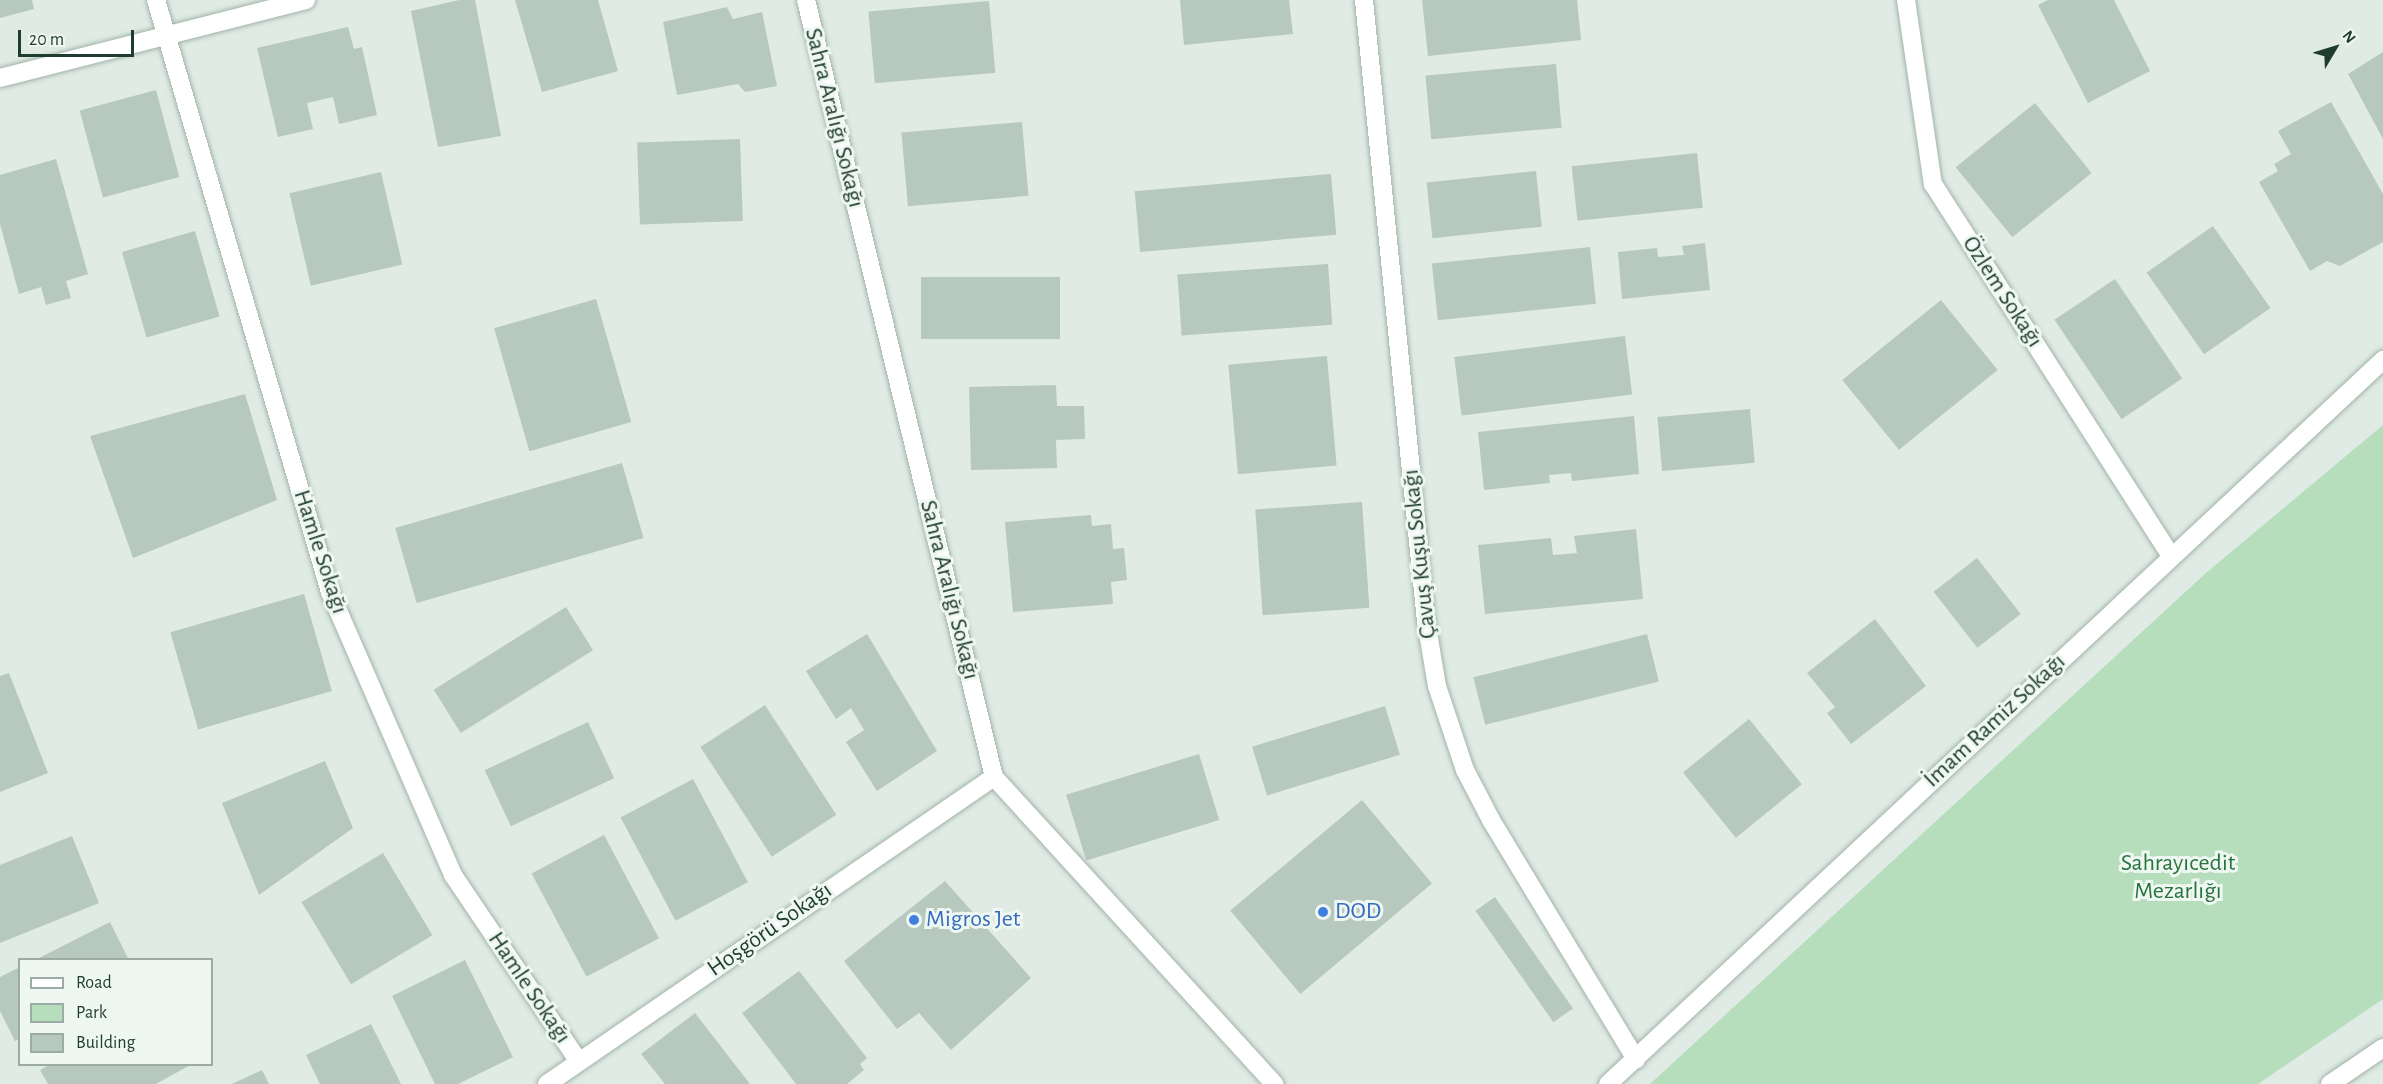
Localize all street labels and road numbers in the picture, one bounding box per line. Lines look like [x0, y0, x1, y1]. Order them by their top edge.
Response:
street label: Sahra Aralığı Sokağı [798, 25, 870, 211]
street label: Özlem Sokağı [1955, 231, 2049, 353]
street label: Çavuş Kuşu Sokağı [1397, 468, 1443, 640]
street label: Hamle Sokağı [286, 486, 354, 618]
street label: Sahra Aralığı Sokağı [913, 497, 985, 683]
street label: İmam Ramiz Sokağı [1918, 648, 2072, 794]
street label: Hoşgörü Sokağı [702, 876, 838, 984]
street label: Hamle Sokağı [481, 927, 577, 1049]

